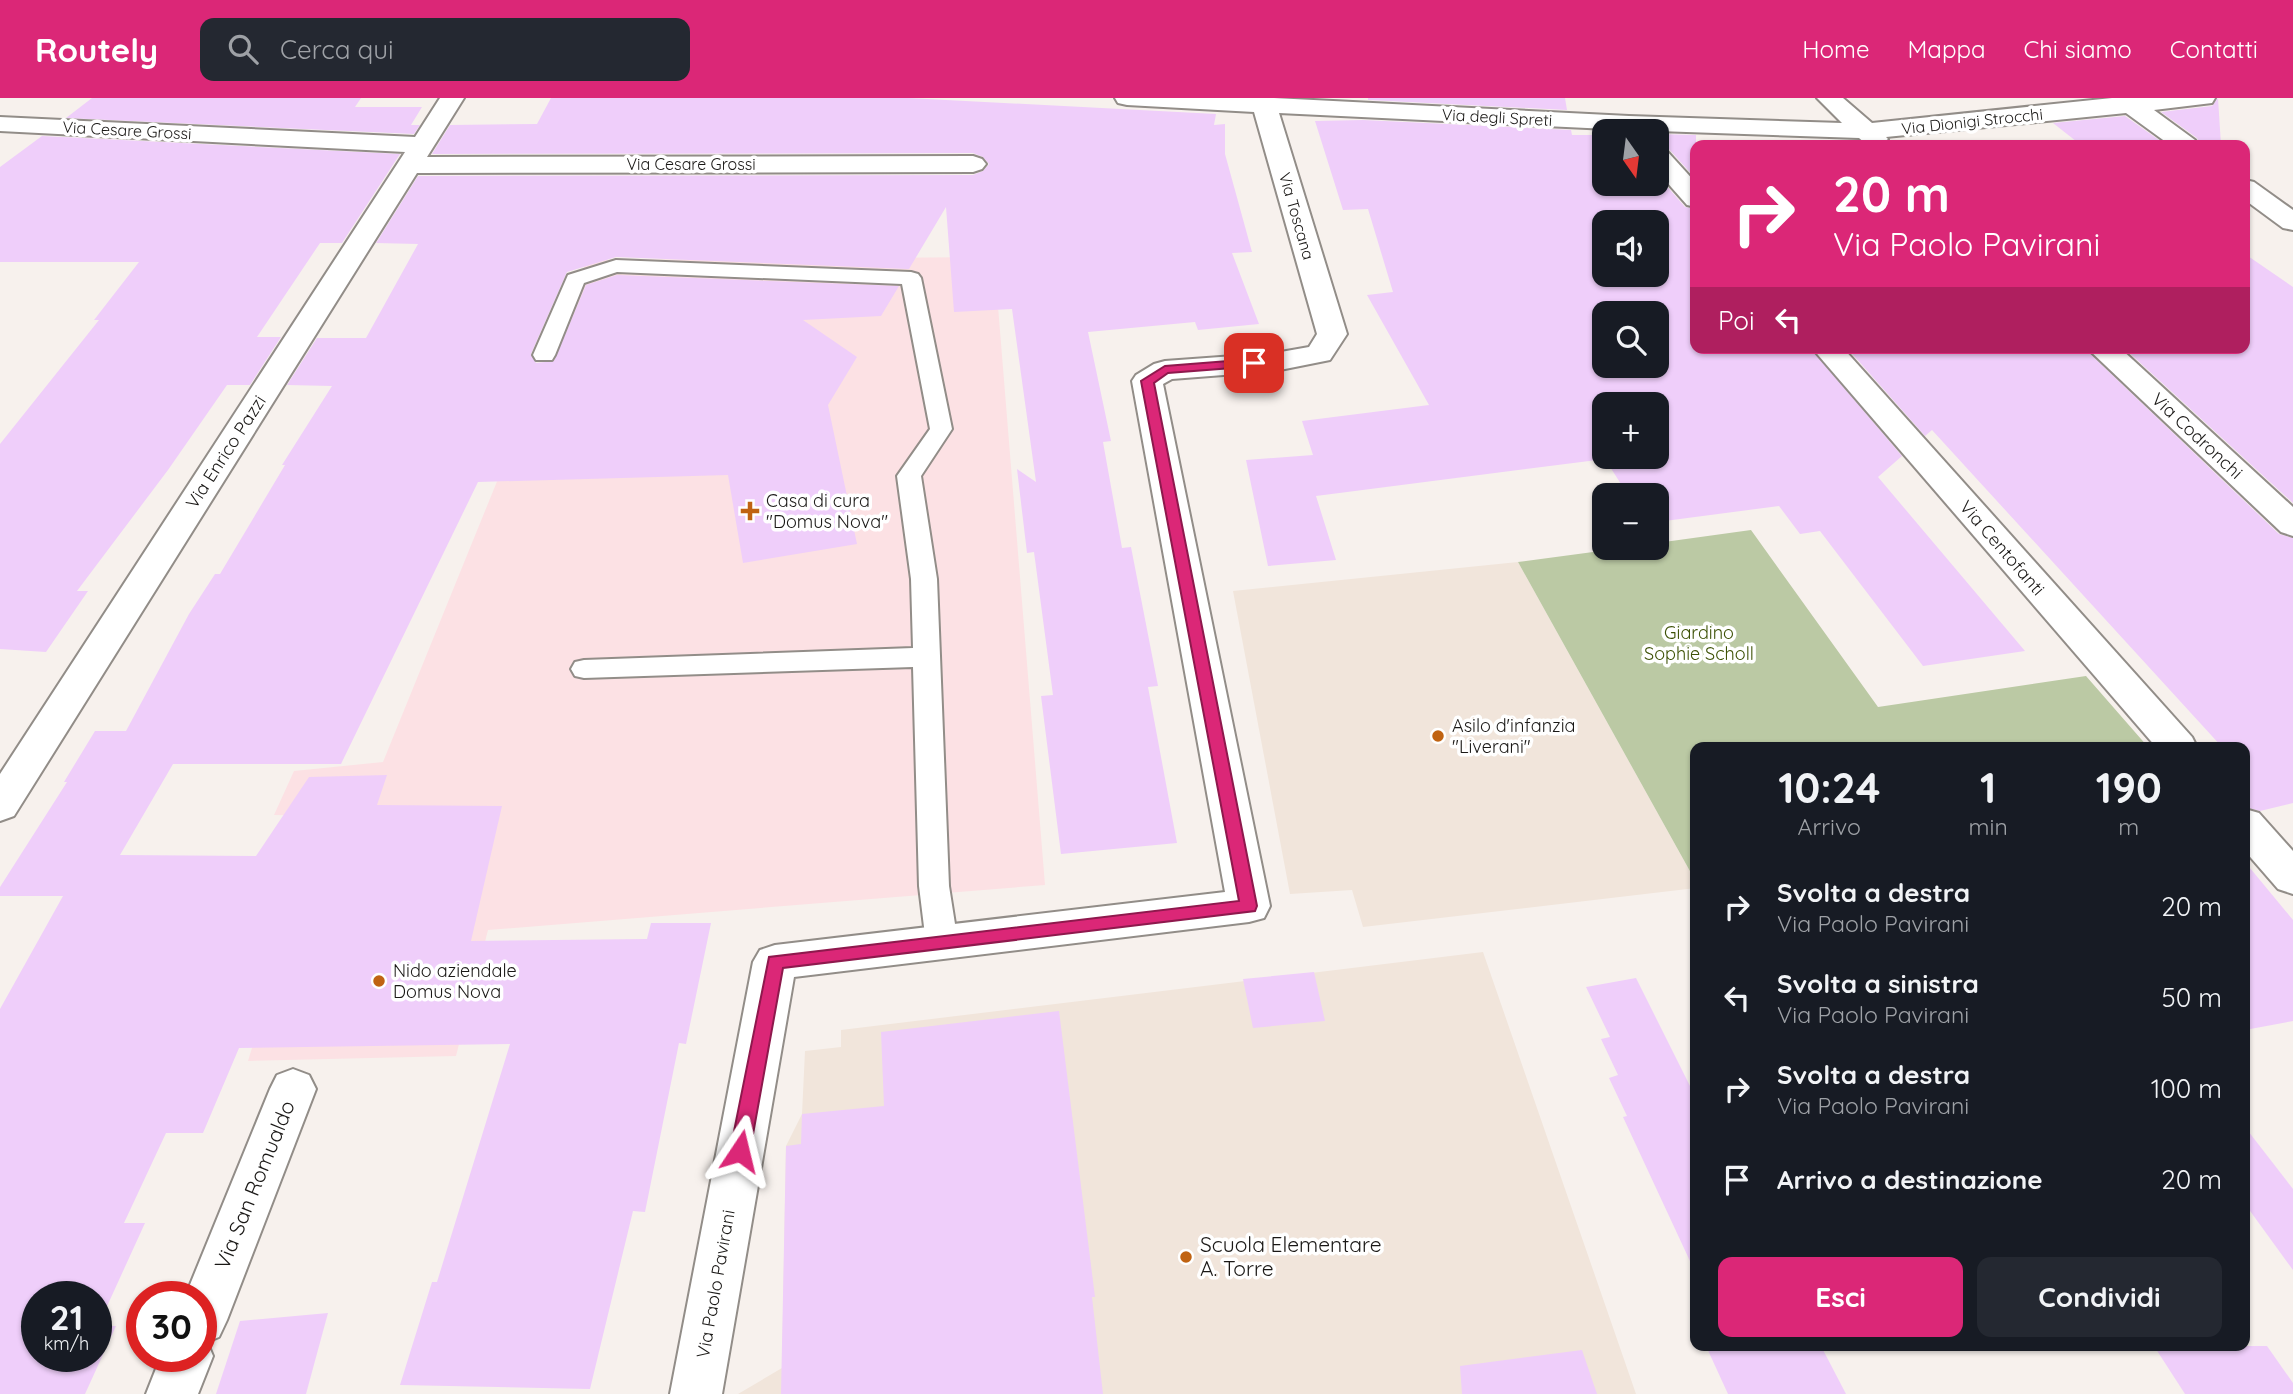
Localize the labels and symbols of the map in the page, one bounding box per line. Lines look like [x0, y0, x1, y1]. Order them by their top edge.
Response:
street label: Via degli Spreti [1441, 104, 1553, 130]
street label: Via Dionigi Strocchi [1900, 104, 2044, 138]
street label: Via Cesare Grossi [62, 117, 192, 143]
north arrow [1592, 119, 1670, 196]
street label: Via Cesare Grossi [626, 154, 756, 174]
street label: Via Toscana [1275, 170, 1319, 262]
pin [1224, 333, 1284, 393]
street label: Via Codronchi [2147, 388, 2248, 484]
street label: Via Enrico Pazzi [180, 391, 271, 513]
place label: Casa di cura "Domus Nova" [766, 489, 888, 533]
street label: Via Centofanti [1955, 495, 2050, 600]
marker: Casa di cura "Domus Nova" [740, 501, 760, 521]
park label: Giardino Sophie Scholl [1644, 621, 1754, 665]
place label: Asilo d'infanzia "Liverani" [1452, 714, 1576, 758]
marker: Asilo d'infanzia "Liverani" [1430, 728, 1446, 744]
place label: Nido aziendale Domus Nova [393, 959, 517, 1003]
marker: Nido aziendale Domus Nova [371, 973, 387, 989]
street label: Via San Romualdo [208, 1096, 300, 1273]
position arrow [703, 1114, 777, 1188]
street label: Via Paolo Pavirani [691, 1208, 740, 1360]
place label: Scuola Elementare A. Torre [1200, 1231, 1382, 1281]
marker: Scuola Elementare A. Torre [1178, 1249, 1194, 1265]
speed limit sign: 30 [126, 1281, 217, 1372]

